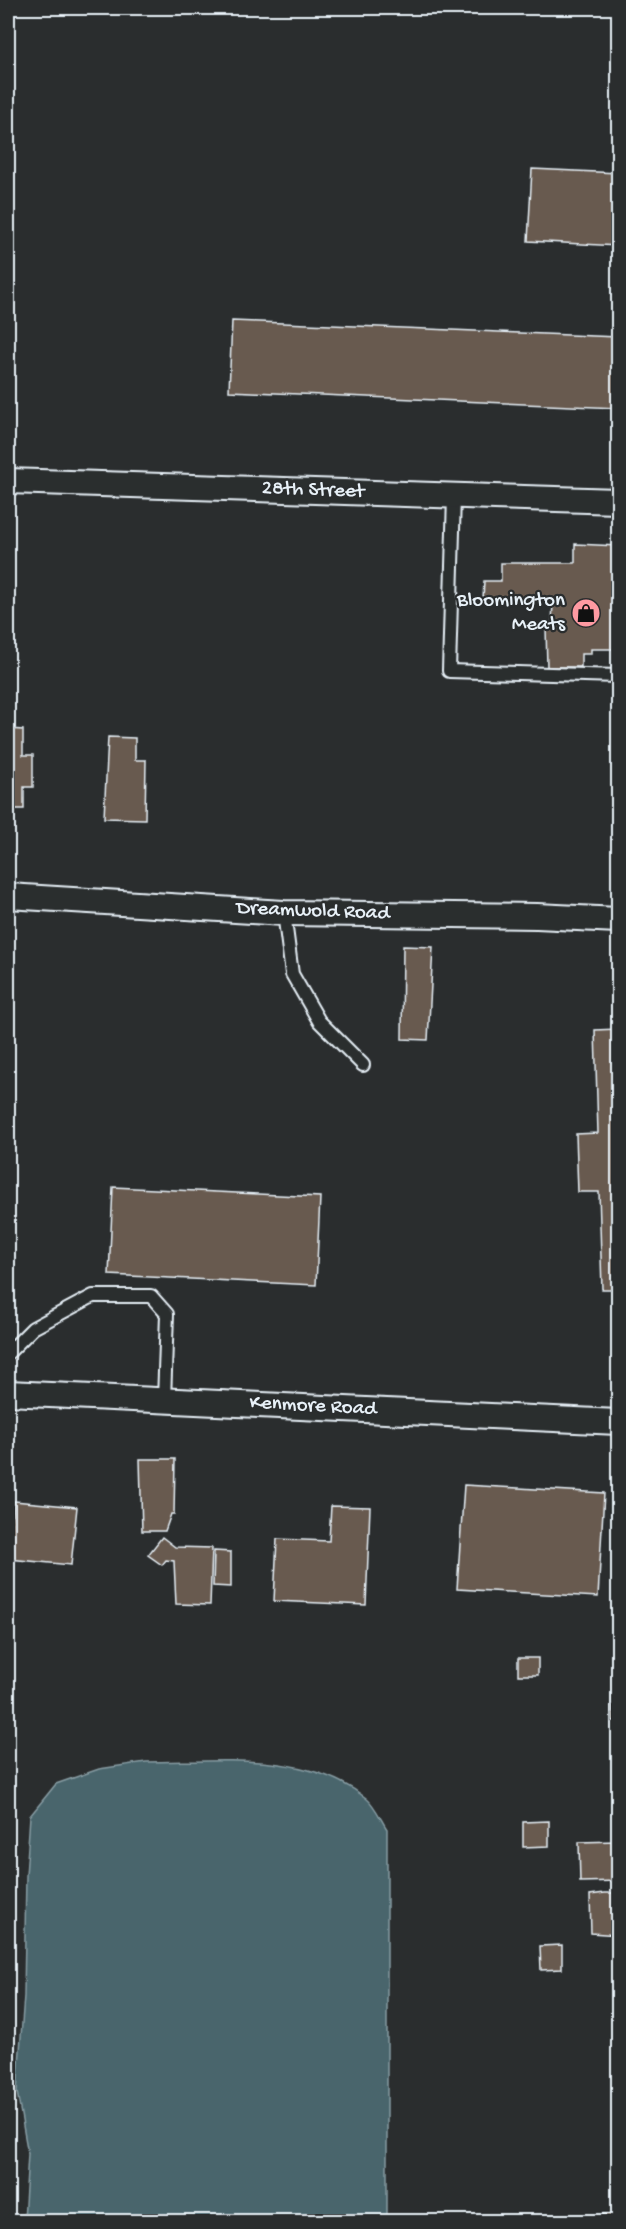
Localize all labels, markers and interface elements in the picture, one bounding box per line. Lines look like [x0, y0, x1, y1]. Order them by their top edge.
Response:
street label: 28th Street [261, 477, 367, 505]
place label: Bloomington Meats [456, 589, 566, 638]
shop icon: Bloomington Meats [570, 597, 602, 629]
street label: Dreamwold Road [234, 897, 392, 927]
street label: Kenmore Road [249, 1391, 379, 1423]

